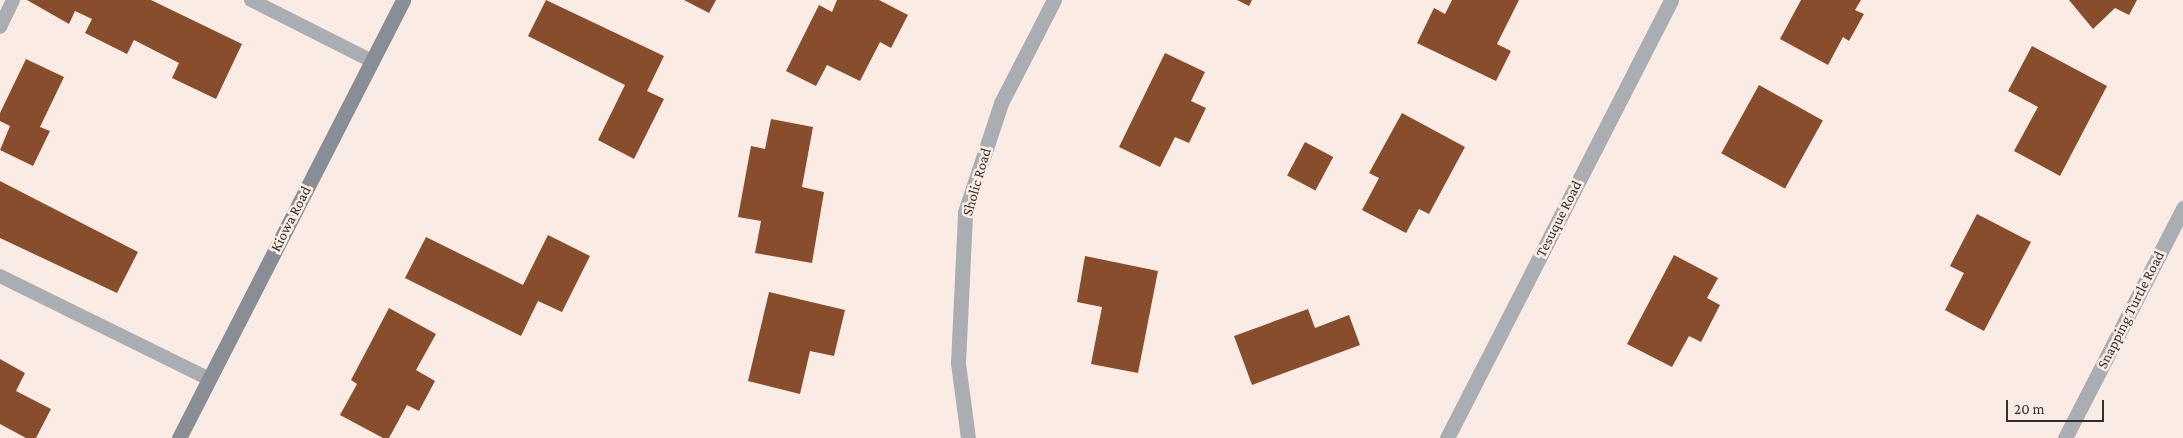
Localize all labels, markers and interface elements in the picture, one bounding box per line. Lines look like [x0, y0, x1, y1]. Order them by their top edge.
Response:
street label: Sholic Road [959, 146, 995, 218]
street label: Tesuque Road [1532, 178, 1586, 260]
street label: Kiowa Road [267, 183, 315, 255]
street label: Snapping Turtle Road [2093, 248, 2169, 372]
scale bar [2008, 390, 2106, 422]
text: 20 m [2014, 401, 2045, 417]

